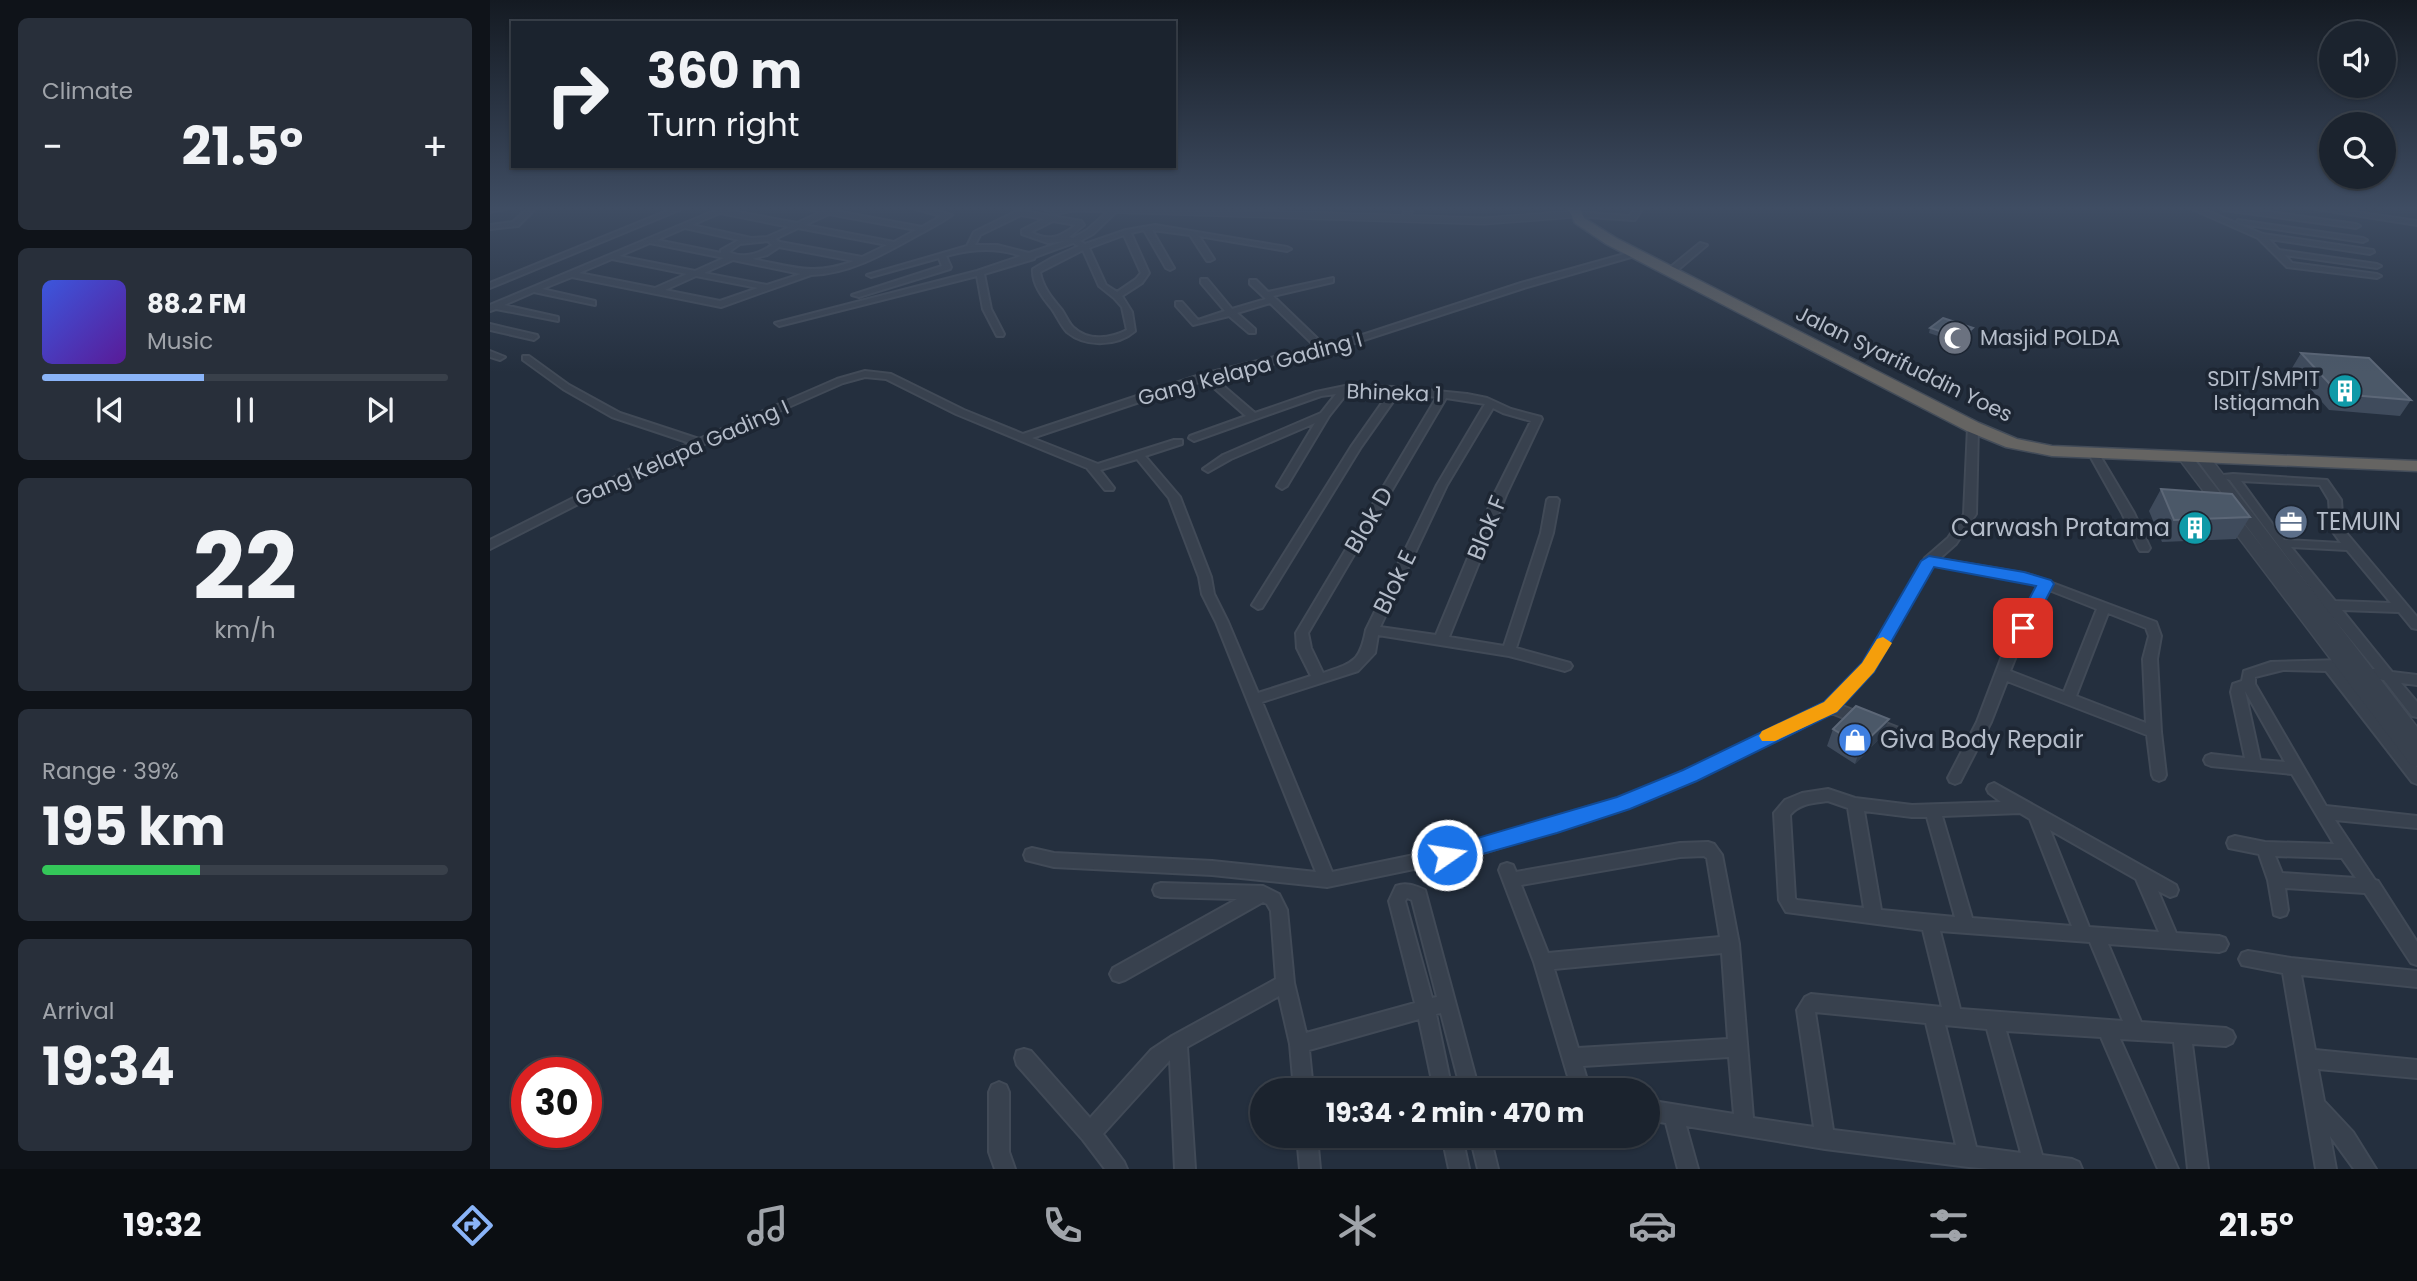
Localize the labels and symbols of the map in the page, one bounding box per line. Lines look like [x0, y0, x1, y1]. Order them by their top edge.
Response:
street label: Jalan Syarifuddin Yoes [1791, 298, 2017, 429]
mosque icon: Masjid POLDA [1936, 319, 1974, 357]
place label: Masjid POLDA [1980, 323, 2120, 352]
street label: Gang Kelapa Gading I [1135, 325, 1365, 412]
place label: SDIT/SMPIT Istiqamah [2207, 364, 2320, 417]
building icon: SDIT/SMPIT Istiqamah [2326, 372, 2364, 410]
street label: Bhineka 1 [1346, 376, 1442, 409]
street label: Gang Kelapa Gading I [570, 392, 793, 513]
street label: Blok D [1336, 480, 1401, 559]
street label: Blok F [1459, 491, 1514, 565]
office icon: TEMUIN [2272, 503, 2310, 541]
place label: TEMUIN [2316, 505, 2401, 538]
building icon: Carwash Pratama [2176, 509, 2214, 547]
place label: Carwash Pratama [1951, 511, 2170, 544]
street label: Blok E [1365, 544, 1424, 619]
pin [1993, 598, 2053, 658]
shop icon: Giva Body Repair [1836, 721, 1874, 759]
place label: Giva Body Repair [1880, 723, 2084, 756]
position arrow [1410, 818, 1484, 892]
speed limit sign: 30 [511, 1057, 602, 1148]

